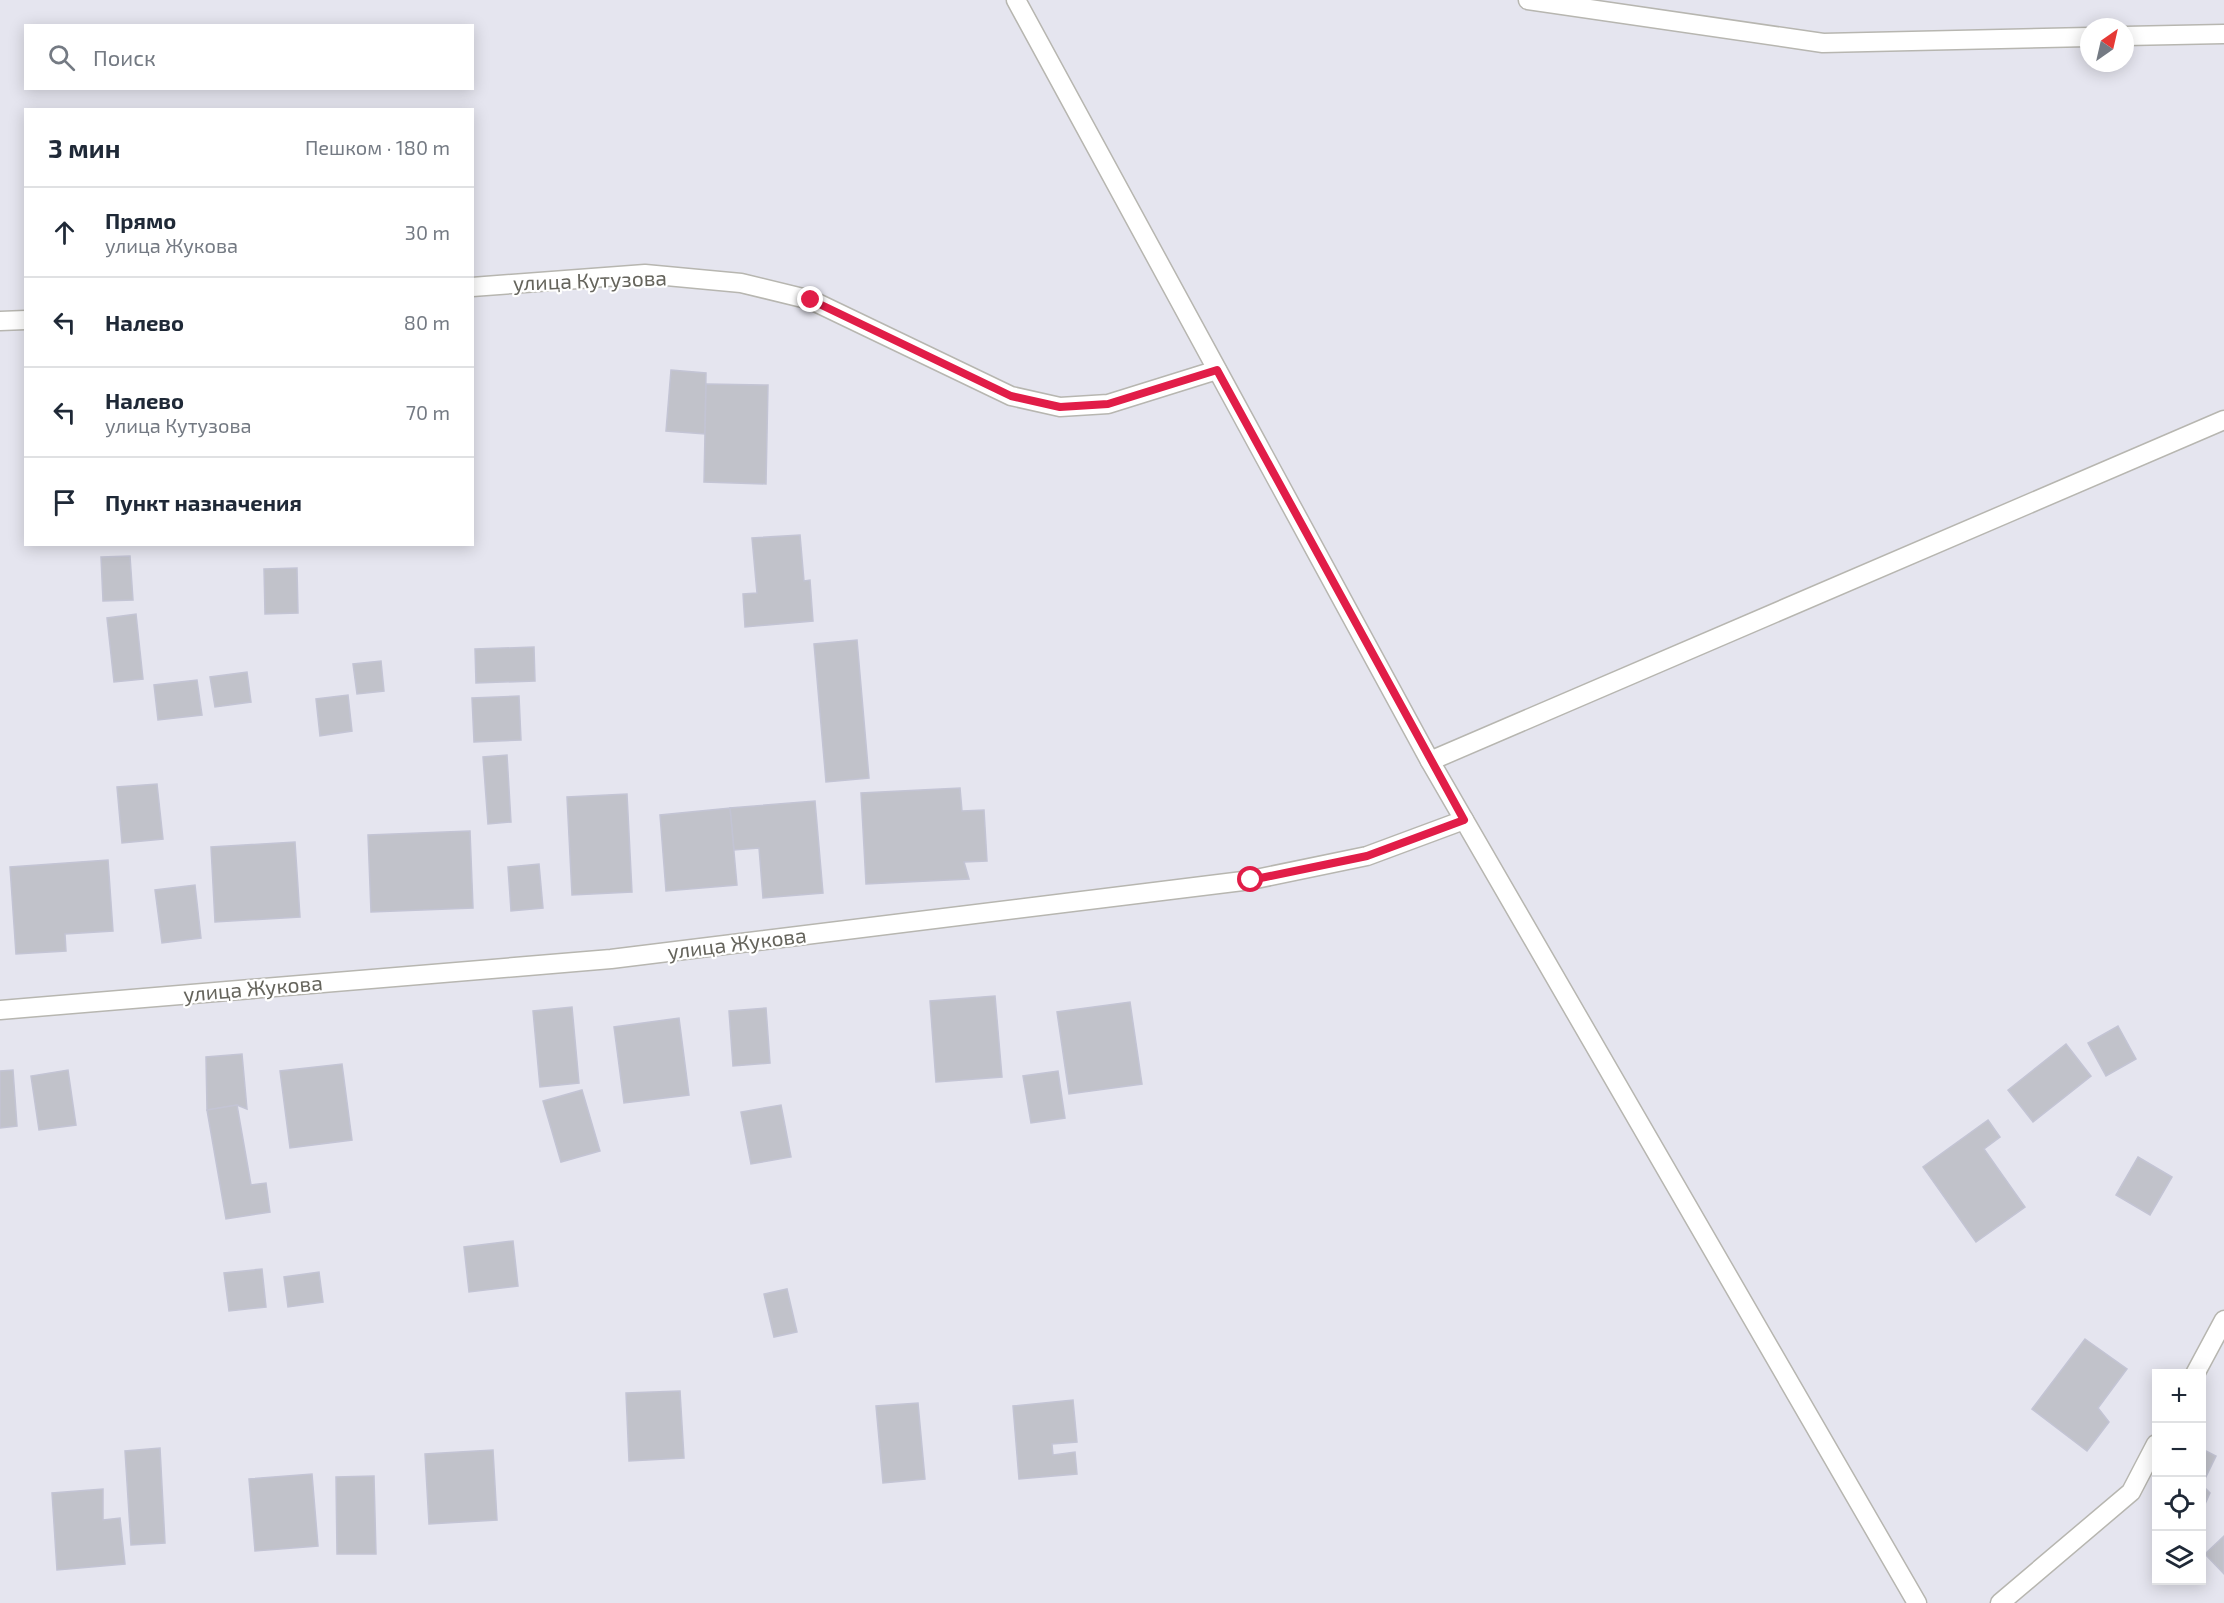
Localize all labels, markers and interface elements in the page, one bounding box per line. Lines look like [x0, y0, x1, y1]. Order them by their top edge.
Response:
north arrow [2080, 18, 2134, 72]
search box [24, 24, 474, 90]
icon: search [45, 41, 78, 74]
text: Поиск [93, 44, 156, 70]
text: 3 мин [48, 132, 120, 163]
text: Пешком · 180 m [305, 135, 450, 159]
text: Прямо [105, 207, 176, 233]
icon: ahead [48, 216, 81, 249]
text: 30 m [405, 220, 450, 244]
text: улица Жукова [105, 233, 238, 257]
street label: улица Кутузова [513, 264, 667, 296]
route end [797, 286, 823, 312]
icon: left [48, 306, 81, 339]
text: Налево [105, 309, 184, 335]
text: 80 m [404, 310, 450, 334]
text: Налево [105, 387, 184, 413]
icon: left [48, 396, 81, 429]
text: 70 m [406, 400, 450, 424]
text: улица Кутузова [105, 413, 252, 437]
icon: arrive [48, 486, 81, 519]
text: Пункт назначения [105, 489, 302, 515]
route start [1237, 866, 1263, 892]
street label: улица Жукова [666, 922, 808, 964]
street label: улица Жукова [182, 969, 324, 1007]
map controls [2152, 1369, 2206, 1585]
button: + [2152, 1369, 2206, 1423]
button: − [2152, 1423, 2206, 1477]
button: locate [2152, 1477, 2206, 1531]
button: layers [2152, 1531, 2206, 1585]

